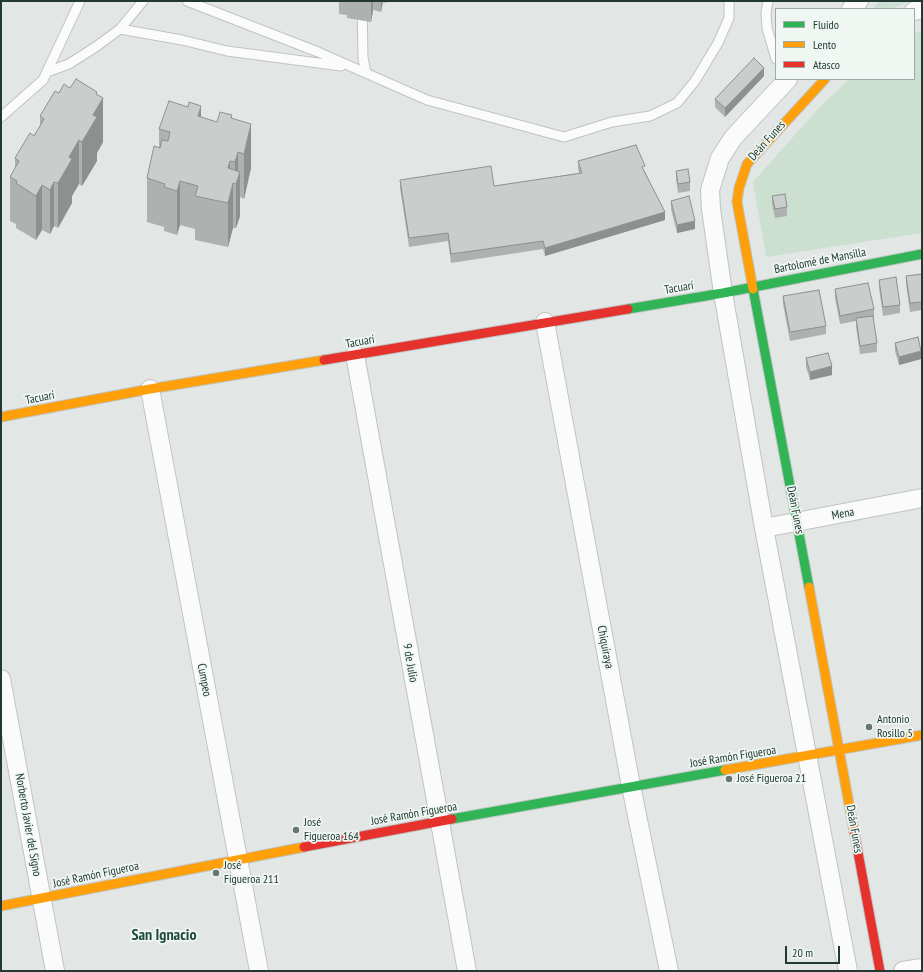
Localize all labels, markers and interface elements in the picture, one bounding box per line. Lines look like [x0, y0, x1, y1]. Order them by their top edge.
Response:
legend [775, 8, 915, 80]
text: Fluido [813, 17, 839, 32]
text: Lento [813, 37, 836, 52]
text: Atasco [813, 57, 840, 72]
street label: Deán Funes [745, 118, 789, 164]
street label: Bartolomé de Mansilla [773, 245, 867, 277]
street label: Tacuarí [663, 279, 695, 297]
street label: Tacuarí [344, 332, 376, 352]
street label: Tacuarí [24, 388, 56, 408]
street label: Deán Funes [783, 485, 807, 535]
street label: Mena [831, 505, 855, 523]
street label: Chiquiraya [594, 624, 616, 670]
street label: 9 de Julio [399, 642, 421, 684]
street label: Cumpeo [194, 662, 214, 698]
place label: Antonio Rosillo 5 [877, 713, 913, 741]
marker: Antonio Rosillo 5 [864, 722, 874, 732]
street label: José Ramón Figueroa [689, 743, 777, 771]
street label: Norberto Javier del Signo [12, 772, 44, 878]
place label: José Figueroa 21 [737, 772, 806, 786]
marker: José Figueroa 21 [724, 774, 734, 784]
street label: José Ramón Figueroa [370, 799, 458, 829]
street label: Deán Funes [843, 804, 865, 854]
place label: José Figueroa 164 [304, 816, 359, 844]
marker: José Figueroa 164 [291, 825, 301, 835]
street label: José Ramón Figueroa [52, 859, 140, 891]
place label: José Figueroa 211 [224, 859, 279, 887]
marker: José Figueroa 211 [211, 868, 221, 878]
district label: San Ignacio [131, 925, 197, 945]
scale bar [787, 938, 842, 964]
text: 20 m [792, 945, 813, 960]

